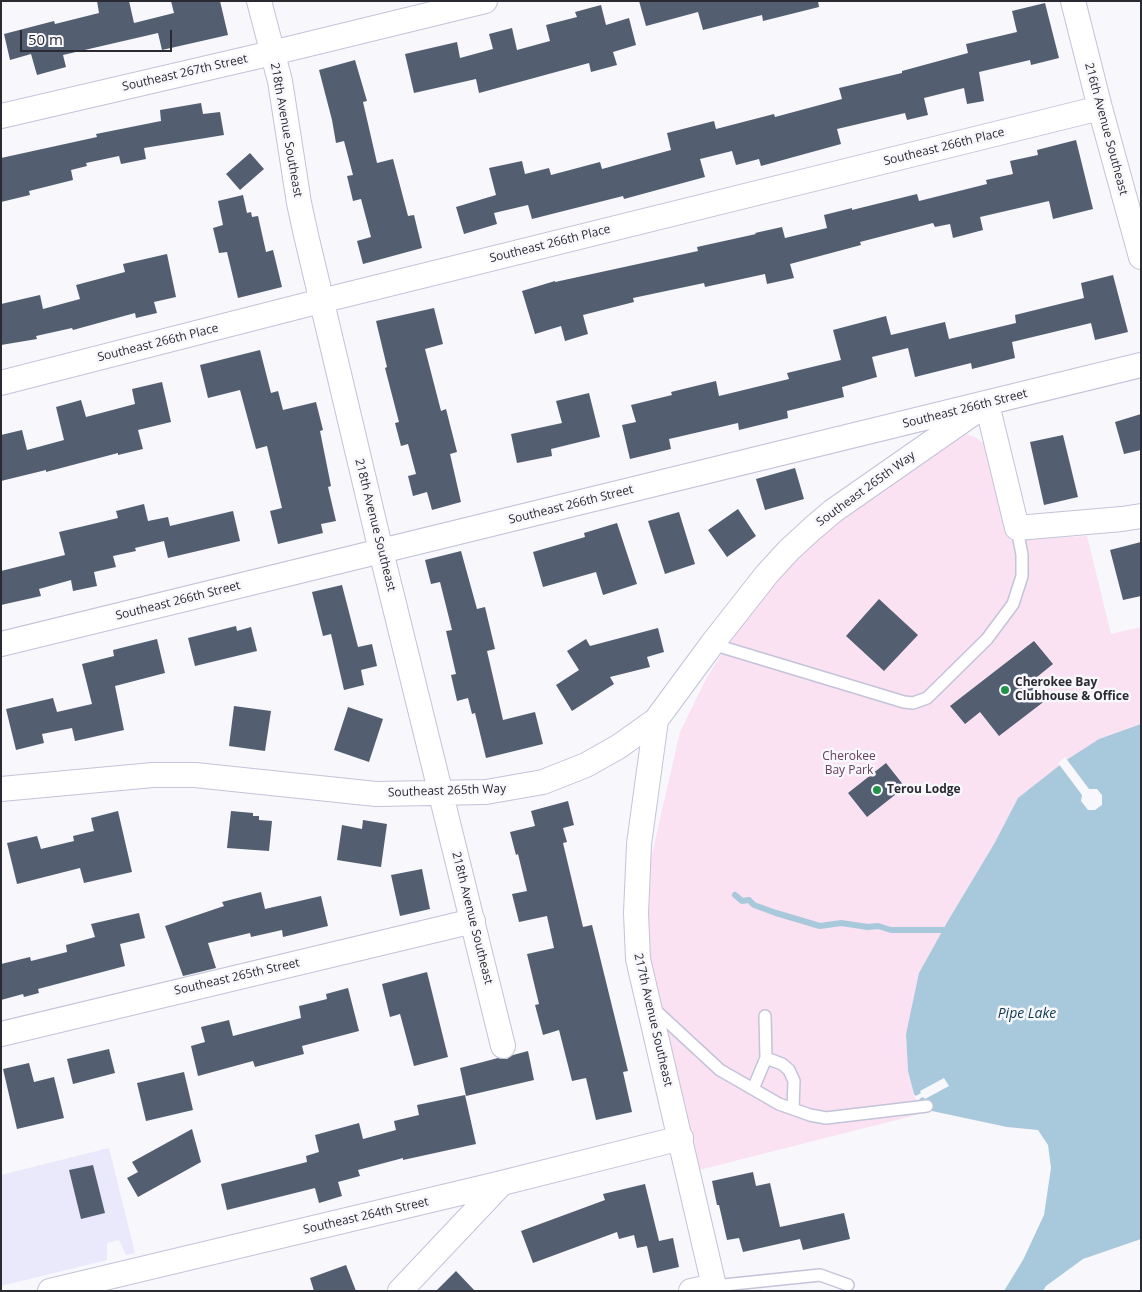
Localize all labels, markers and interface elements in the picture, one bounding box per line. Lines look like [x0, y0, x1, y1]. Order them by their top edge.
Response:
scale bar [22, 20, 175, 52]
text: 50 m [28, 29, 63, 49]
street label: Southeast 267th Street [121, 52, 249, 94]
street label: 216th Avenue Southeast [1081, 61, 1131, 197]
street label: 218th Avenue Southeast [267, 62, 305, 198]
street label: Southeast 266th Place [882, 125, 1006, 169]
street label: Southeast 266th Place [488, 222, 612, 266]
street label: Southeast 266th Place [96, 321, 220, 365]
street label: Southeast 266th Street [901, 387, 1029, 431]
street label: Southeast 265th Way [814, 448, 918, 530]
street label: 218th Avenue Southeast [352, 457, 398, 593]
street label: Southeast 266th Street [507, 483, 635, 527]
street label: Southeast 266th Street [114, 579, 242, 623]
place label: Cherokee Bay Clubhouse & Office [1015, 676, 1129, 704]
marker: Cherokee Bay Clubhouse & Office [999, 684, 1011, 696]
park label: Cherokee Bay Park [822, 750, 876, 778]
street label: Southeast 265th Way [388, 782, 506, 800]
place label: Terou Lodge [887, 783, 961, 797]
marker: Terou Lodge [871, 784, 883, 796]
street label: 218th Avenue Southeast [449, 850, 495, 986]
street label: 217th Avenue Southeast [631, 952, 675, 1088]
street label: Southeast 265th Street [173, 956, 301, 998]
water label: Pipe Lake [998, 1006, 1056, 1022]
street label: Southeast 264th Street [302, 1195, 430, 1237]

